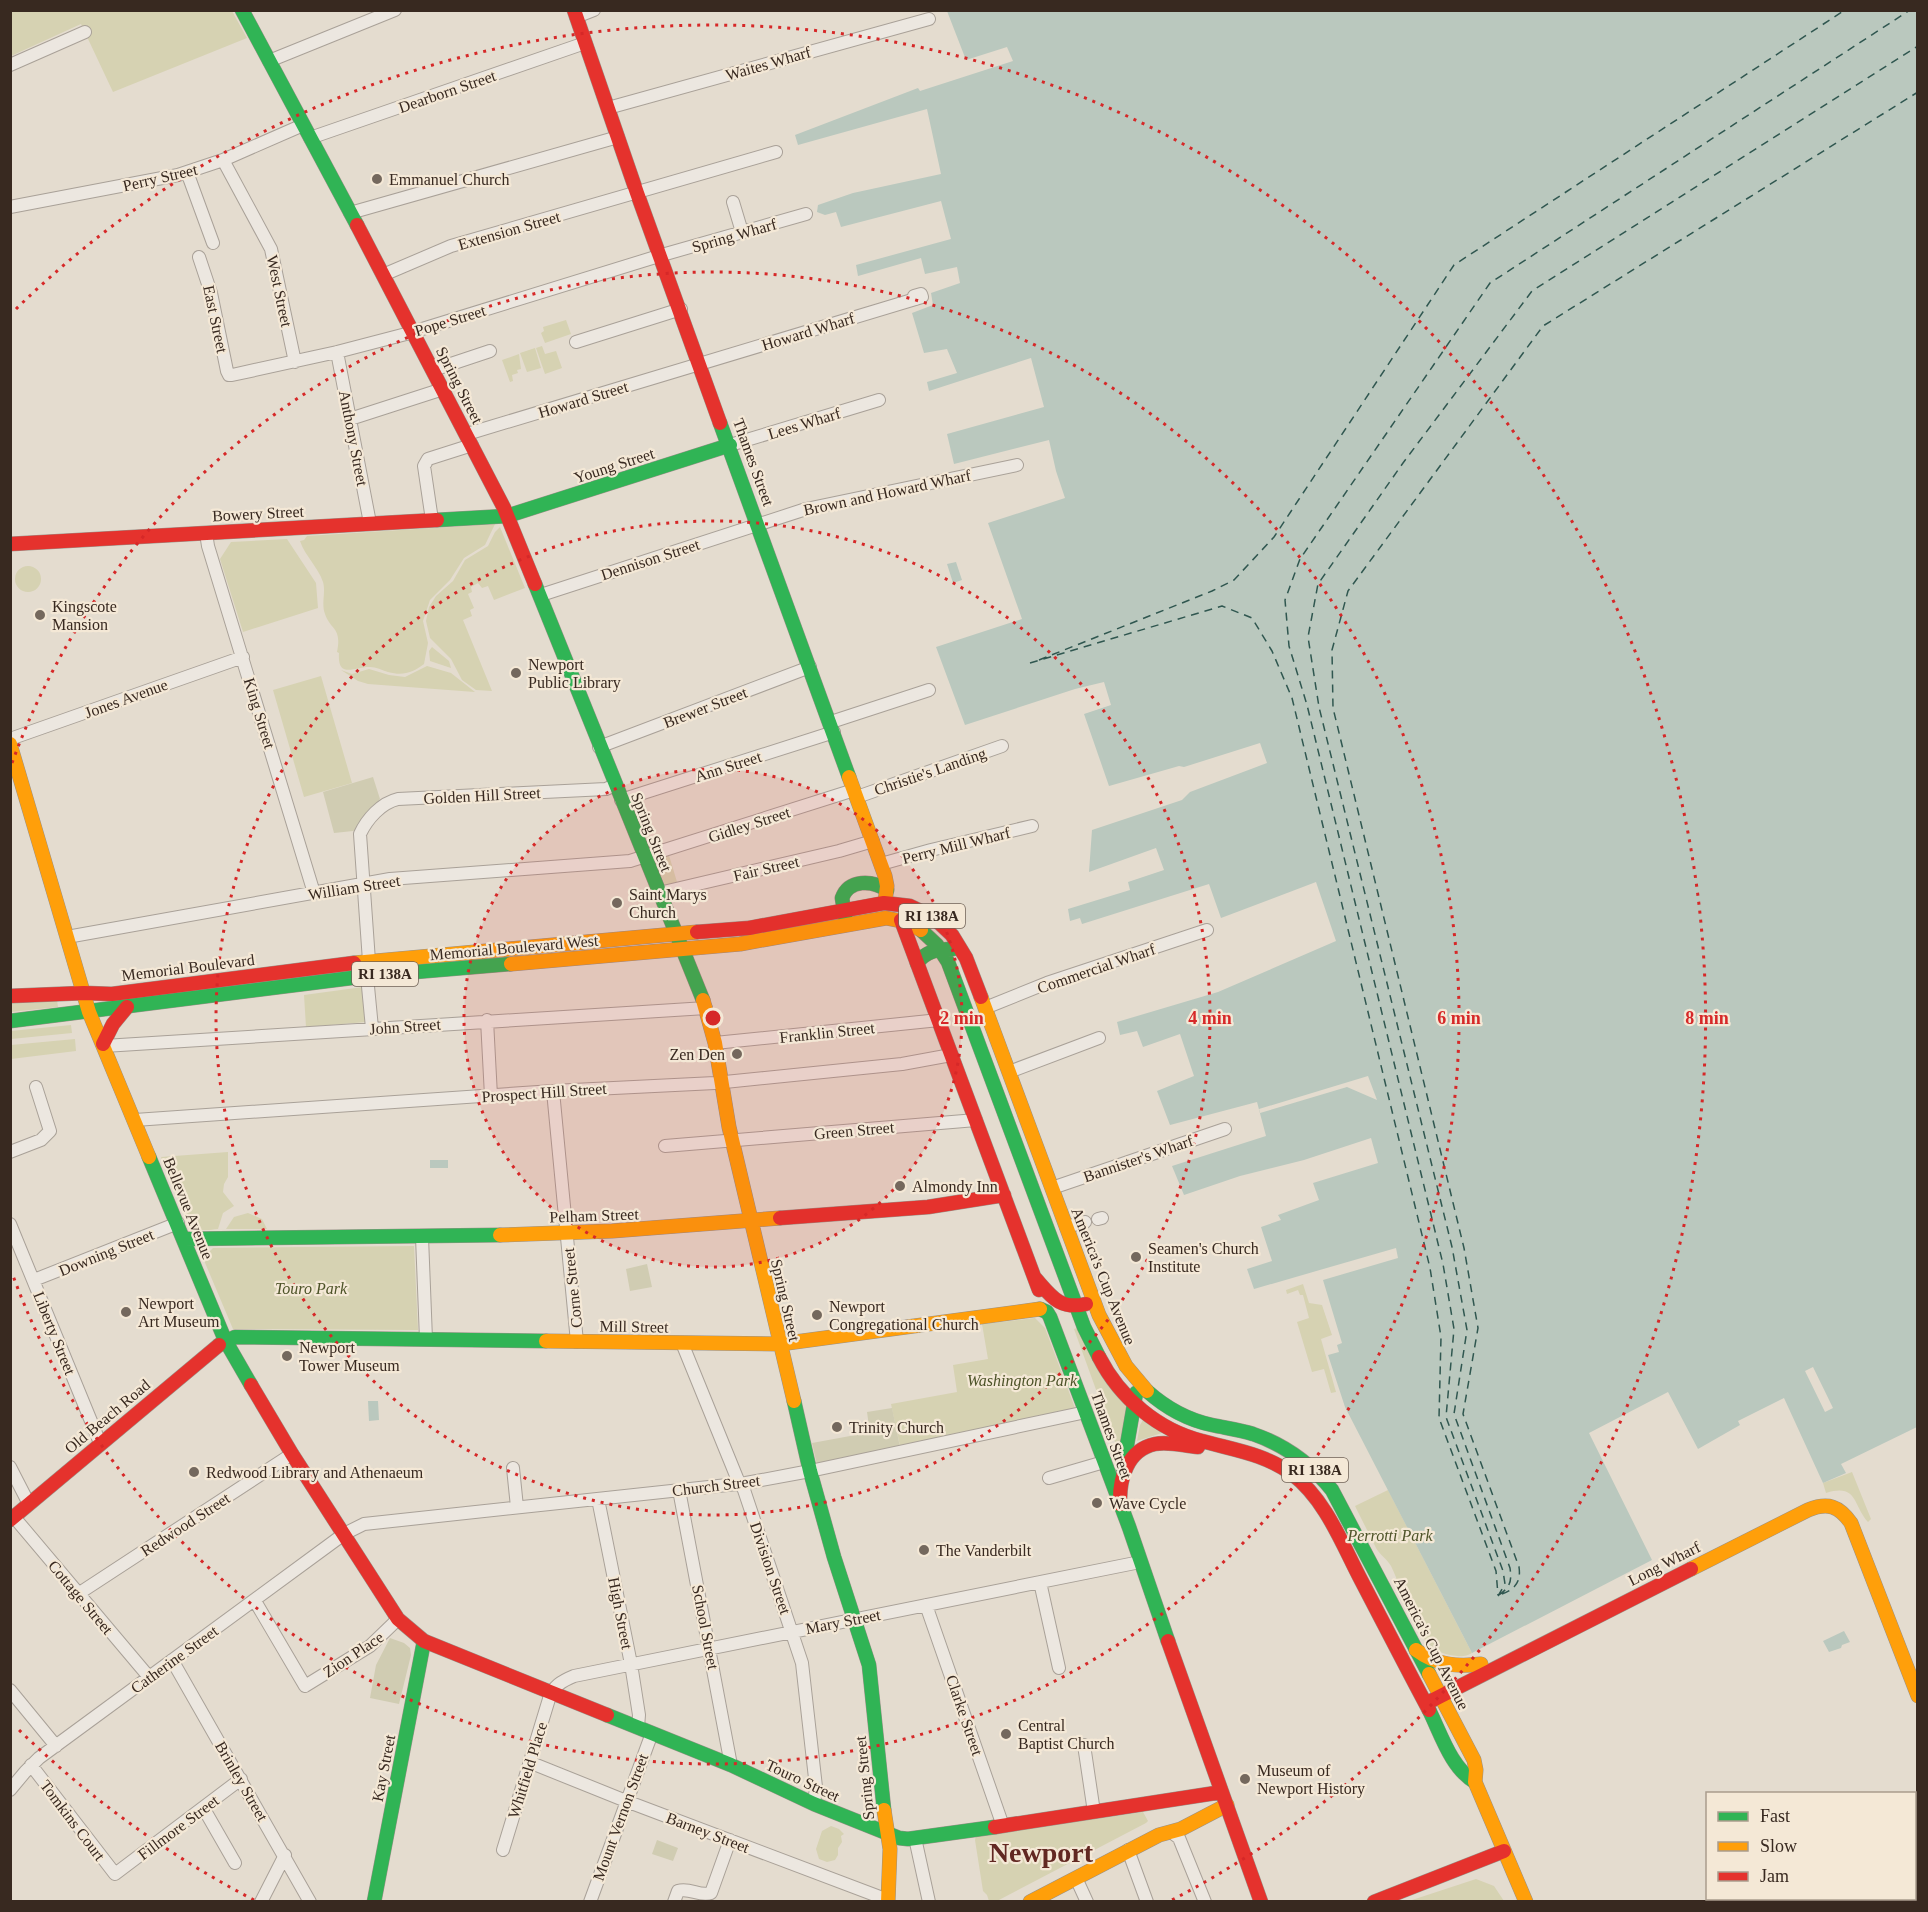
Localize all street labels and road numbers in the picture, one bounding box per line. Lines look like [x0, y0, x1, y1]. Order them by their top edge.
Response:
street label: Waites Wharf [724, 43, 813, 84]
street label: Dearborn Street [396, 67, 499, 116]
street label: Perry Street [121, 161, 200, 195]
street label: Extension Street [456, 208, 563, 253]
street label: Spring Wharf [690, 215, 779, 257]
street label: West Street [264, 254, 296, 329]
street label: East Street [200, 284, 231, 355]
street label: Pope Street [413, 301, 489, 340]
street label: Howard Wharf [760, 309, 857, 354]
street label: Spring Street [432, 344, 486, 427]
street label: Howard Street [536, 378, 631, 421]
street label: Anthony Street [335, 389, 371, 488]
street label: Lees Wharf [766, 404, 843, 443]
street label: Thames Street [730, 416, 777, 509]
street label: Young Street [572, 444, 657, 487]
street label: Brown and Howard Wharf [802, 466, 973, 519]
street label: Bowery Street [212, 503, 305, 525]
street label: Dennison Street [599, 535, 702, 583]
street label: Jones Avenue [82, 676, 170, 721]
street label: King Street [240, 676, 279, 752]
street label: Brewer Street [661, 683, 750, 731]
street label: Christie's Landing [872, 744, 989, 800]
street label: Ann Street [693, 748, 764, 785]
street label: Golden Hill Street [423, 784, 542, 807]
street label: Spring Street [627, 790, 675, 875]
street label: Gidley Street [706, 803, 793, 847]
street label: Perry Mill Wharf [900, 824, 1013, 868]
street label: Fair Street [732, 853, 801, 884]
street label: William Street [307, 872, 402, 903]
road number: RI 138A [899, 904, 965, 928]
street label: Memorial Boulevard West [429, 932, 600, 963]
street label: Commercial Wharf [1035, 940, 1158, 997]
street label: Memorial Boulevard [121, 951, 255, 984]
road number: RI 138A [352, 962, 418, 986]
street label: John Street [369, 1015, 442, 1037]
street label: Franklin Street [779, 1019, 876, 1046]
street label: Prospect Hill Street [481, 1080, 608, 1106]
street label: Green Street [813, 1118, 895, 1142]
street label: Bannister's Wharf [1081, 1131, 1196, 1185]
street label: Bellevue Avenue [160, 1155, 217, 1262]
street label: Pelham Street [549, 1205, 639, 1226]
street label: America's Cup Avenue [1067, 1205, 1139, 1348]
street label: Downing Street [56, 1225, 157, 1280]
street label: Corne Street [560, 1247, 585, 1329]
street label: Spring Street [767, 1257, 803, 1344]
street label: Liberty Street [29, 1289, 79, 1378]
street label: Mill Street [599, 1317, 669, 1336]
street label: Old Beach Road [61, 1376, 153, 1457]
street label: Thames Street [1088, 1389, 1135, 1482]
road number: RI 138A [1282, 1458, 1348, 1482]
street label: Church Street [671, 1472, 762, 1499]
street label: Redwood Street [138, 1489, 233, 1560]
street label: Division Street [747, 1520, 794, 1617]
street label: Long Wharf [1625, 1538, 1704, 1590]
street label: Cottage Street [44, 1557, 117, 1639]
street label: America's Cup Avenue [1390, 1574, 1472, 1713]
street label: High Street [604, 1575, 636, 1651]
street label: School Street [689, 1583, 722, 1671]
street label: Mary Street [804, 1606, 883, 1638]
street label: Catherine Street [127, 1622, 222, 1697]
street label: Zion Place [320, 1628, 387, 1681]
street label: Clarke Street [943, 1673, 986, 1758]
street label: Whitfield Place [505, 1720, 550, 1820]
street label: Kay Street [369, 1733, 399, 1803]
street label: Spring Street [852, 1735, 878, 1821]
street label: Brinley Street [211, 1738, 272, 1825]
street label: Mount Vernon Street [590, 1751, 652, 1883]
street label: Touro Street [763, 1756, 843, 1805]
street label: Tomkins Court [37, 1777, 109, 1864]
street label: Fillmore Street [135, 1791, 222, 1863]
street label: Barney Street [664, 1809, 752, 1857]

